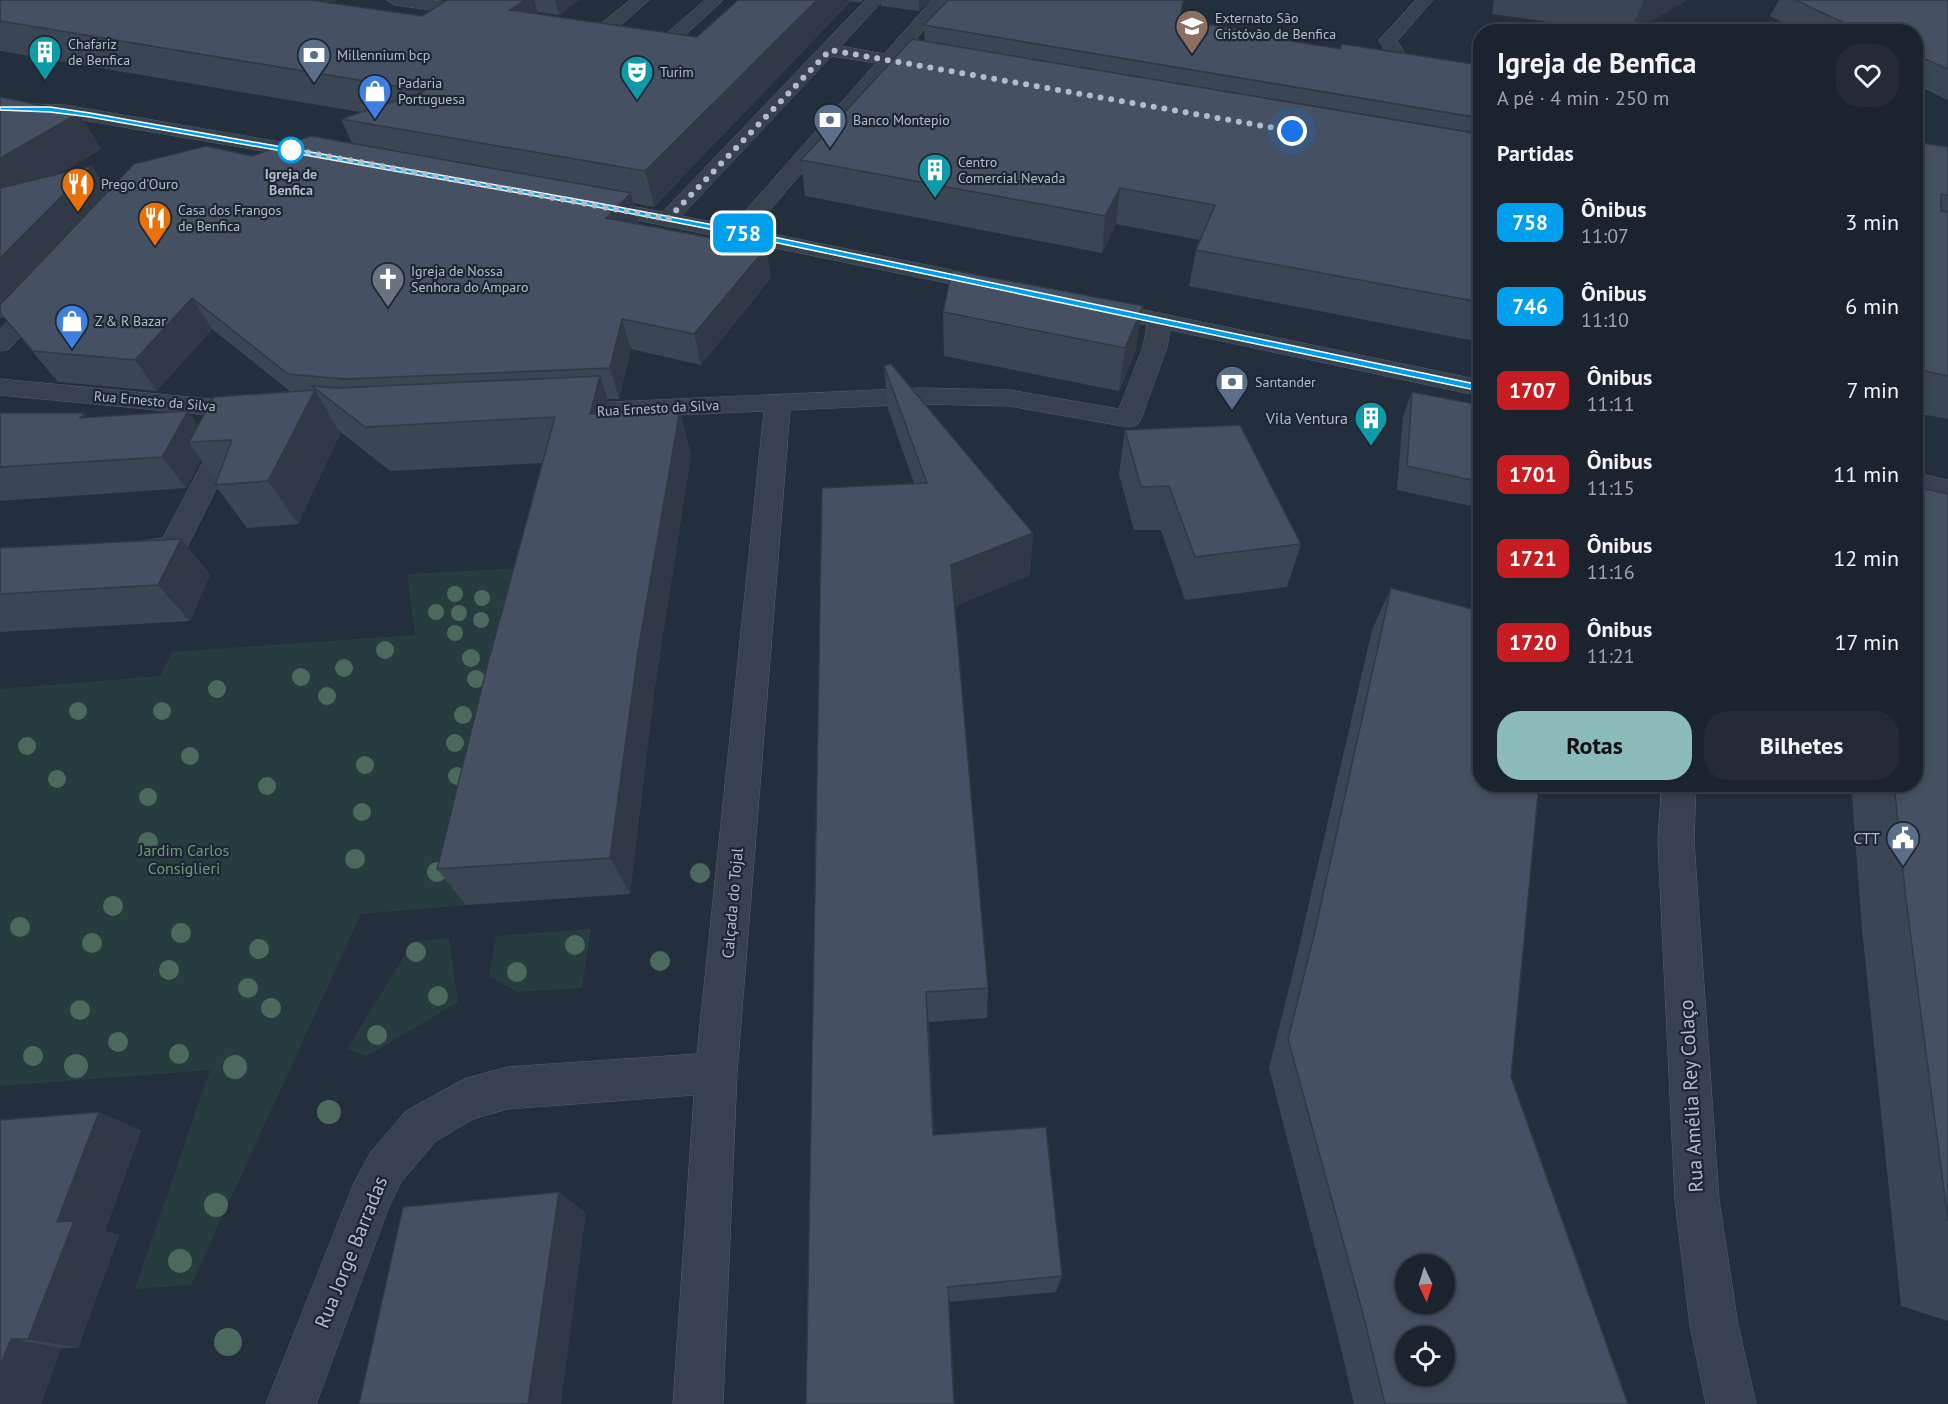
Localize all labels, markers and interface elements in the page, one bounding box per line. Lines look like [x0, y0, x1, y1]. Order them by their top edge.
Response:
school or university icon: Externato São Cristóvão de Benfica [1174, 8, 1210, 55]
place label: Externato São Cristóvão de Benfica [1215, 9, 1336, 43]
building icon: Chafariz de Benfica [27, 34, 63, 81]
place label: Chafariz de Benfica [68, 35, 130, 69]
bank icon: Millennium bcp [296, 37, 332, 84]
text: Igreja de Benfica [1497, 44, 1696, 81]
button: heart [1836, 44, 1899, 107]
place label: Millennium bcp [337, 46, 430, 64]
theatre icon: Turim [619, 54, 655, 101]
place label: Turim [660, 63, 694, 81]
shop icon: Padaria Portuguesa [357, 73, 393, 120]
place label: Padaria Portuguesa [398, 74, 465, 108]
text: A pé · 4 min · 250 m [1497, 85, 1669, 111]
bank icon: Banco Montepio [812, 102, 848, 149]
place label: Banco Montepio [853, 111, 950, 129]
your location [1277, 116, 1307, 146]
marker: Igreja de Benfica [278, 137, 304, 163]
text: Partidas [1497, 139, 1574, 167]
building icon: Centro Comercial Nevada [917, 152, 953, 199]
place label: Centro Comercial Nevada [958, 153, 1066, 187]
place label: Igreja de Benfica [265, 165, 317, 199]
restaurant icon: Prego d'Ouro [60, 166, 96, 213]
place label: Prego d'Ouro [101, 175, 178, 193]
text: Ônibus [1581, 195, 1647, 223]
restaurant icon: Casa dos Frangos de Benfica [137, 200, 173, 247]
place label: Casa dos Frangos de Benfica [178, 201, 282, 235]
text: 3 min [1845, 208, 1899, 236]
text: 758 [1512, 209, 1548, 236]
line badge: 758 [708, 214, 777, 252]
text: 758 [725, 220, 761, 247]
text: 11:07 [1581, 223, 1629, 249]
church icon: Igreja de Nossa Senhora do Amparo [370, 261, 406, 308]
place label: Igreja de Nossa Senhora do Amparo [411, 262, 528, 296]
text: Ônibus [1581, 279, 1647, 307]
text: 6 min [1845, 292, 1899, 320]
text: 746 [1512, 293, 1548, 320]
shop icon: Z & R Bazar [54, 303, 90, 350]
text: 11:10 [1581, 307, 1629, 333]
place label: Z & R Bazar [95, 312, 166, 330]
text: Ônibus [1587, 363, 1652, 391]
bank icon: Santander [1214, 364, 1250, 411]
place label: Santander [1255, 373, 1316, 391]
text: 7 min [1847, 376, 1899, 404]
text: 1707 [1509, 377, 1557, 404]
street label: Rua Ernesto da Silva [93, 387, 217, 415]
text: 11:11 [1587, 391, 1635, 417]
street label: Rua Ernesto da Silva [596, 396, 720, 420]
building icon: Vila Ventura [1353, 400, 1389, 447]
place label: Vila Ventura [1265, 408, 1348, 428]
text: Ônibus [1587, 447, 1652, 475]
text: 11 min [1833, 460, 1899, 488]
text: 1701 [1509, 461, 1557, 488]
text: 11:15 [1587, 475, 1635, 501]
text: Ônibus [1587, 531, 1652, 559]
text: 12 min [1833, 544, 1899, 572]
text: 1721 [1509, 545, 1557, 572]
text: 11:16 [1587, 559, 1635, 585]
text: Ônibus [1587, 615, 1652, 643]
text: 17 min [1835, 628, 1899, 656]
text: 1720 [1509, 629, 1557, 656]
text: 11:21 [1587, 643, 1635, 669]
button: Rotas [1497, 711, 1692, 780]
button: Bilhetes [1704, 711, 1899, 780]
public building icon: CTT [1885, 820, 1921, 867]
place label: CTT [1853, 828, 1880, 848]
park label: Jardim Carlos Consiglieri [138, 840, 229, 878]
street label: Calçada do Tojal [717, 847, 747, 959]
street label: Rua Amélia Rey Colaço [1673, 999, 1709, 1193]
street label: Rua Jorge Barradas [309, 1172, 393, 1332]
north arrow [1395, 1254, 1455, 1314]
map controls [1395, 1254, 1455, 1386]
button: locate [1395, 1326, 1455, 1386]

